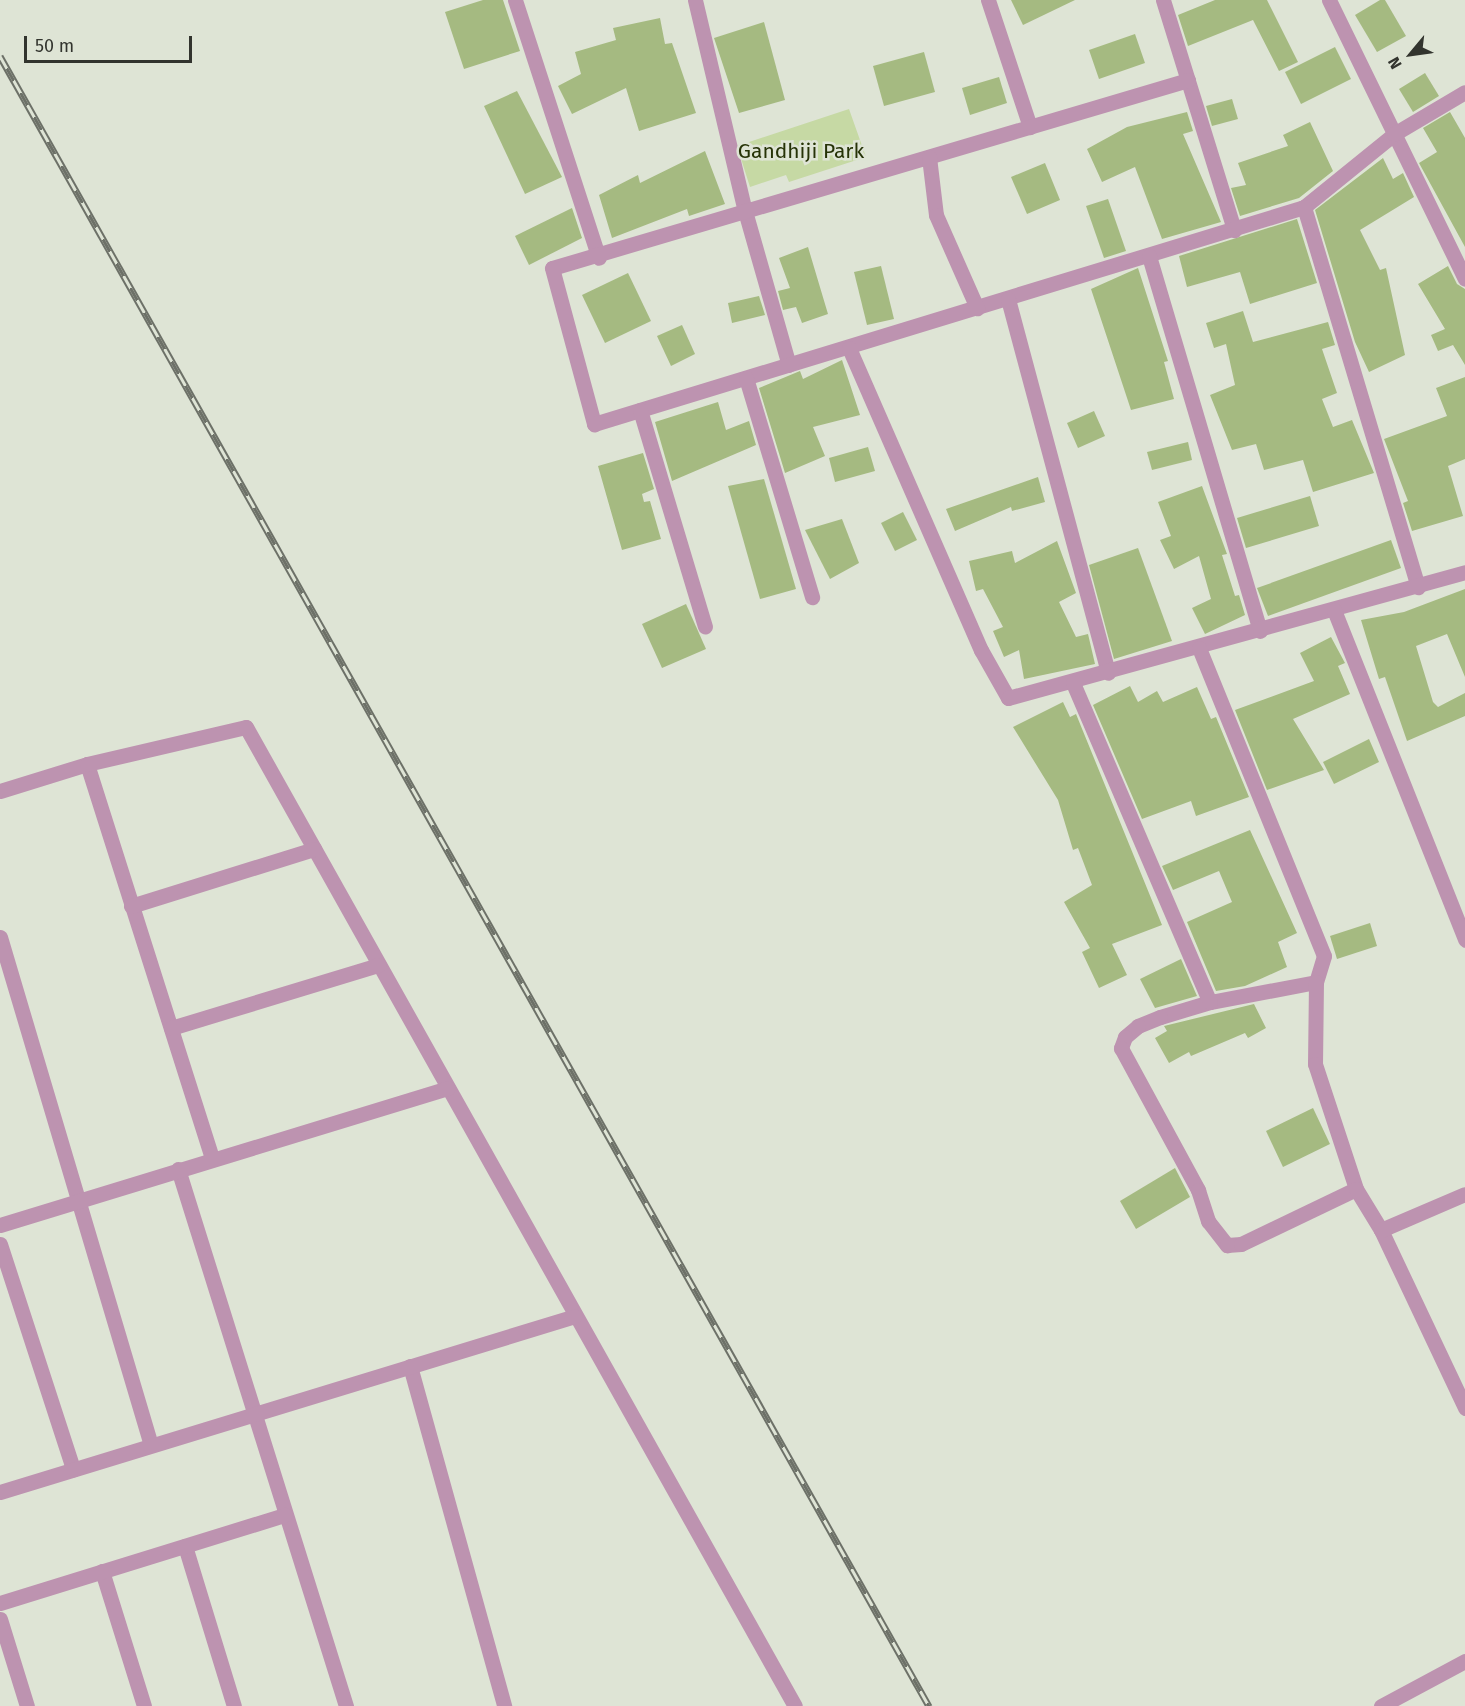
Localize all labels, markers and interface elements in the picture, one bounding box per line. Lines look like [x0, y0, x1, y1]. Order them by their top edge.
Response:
scale bar [27, 24, 195, 62]
north arrow [1381, 24, 1441, 84]
text: 50 m [35, 35, 74, 57]
text: N [1384, 54, 1406, 72]
park label: Gandhiji Park [738, 138, 864, 164]

